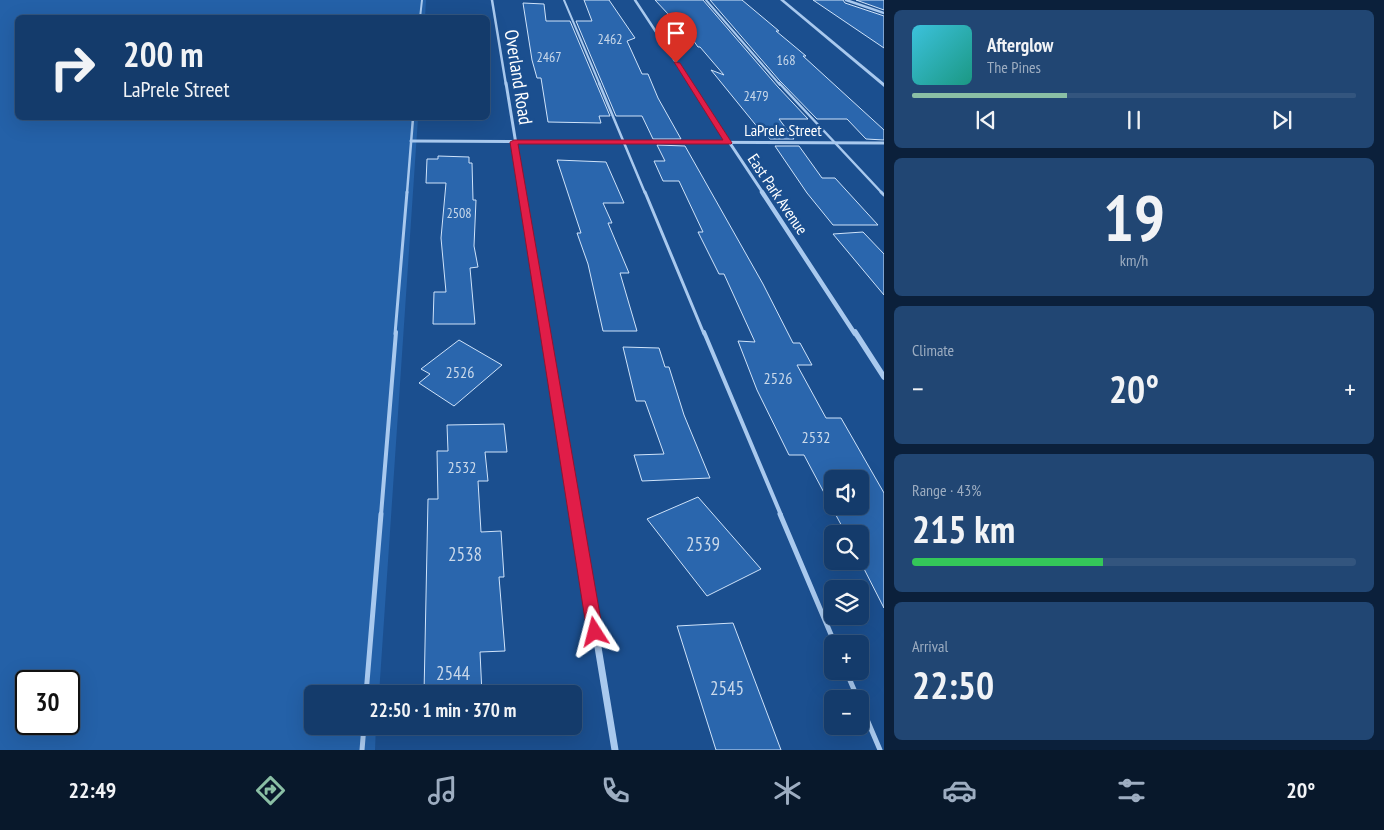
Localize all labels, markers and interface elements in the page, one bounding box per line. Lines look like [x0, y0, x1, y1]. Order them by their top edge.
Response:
pin [655, 12, 697, 63]
icon: arrive [662, 19, 690, 47]
street label: Overland Road [500, 28, 538, 126]
house number: 2462 [597, 30, 623, 48]
text: 200 m [123, 31, 204, 77]
text: Afterglow [987, 33, 1053, 57]
icon: right [40, 35, 105, 100]
house number: 2467 [536, 48, 562, 66]
house number: 168 [777, 51, 795, 69]
text: The Pines [987, 57, 1041, 77]
text: LaPrele Street [123, 75, 229, 103]
house number: 2479 [743, 87, 769, 105]
icon: previous [972, 106, 1000, 134]
icon: pause [1120, 106, 1148, 134]
icon: next [1268, 106, 1296, 134]
street label: LaPrele Street [744, 120, 822, 140]
street label: East Park Avenue [744, 150, 812, 238]
text: 19 [1103, 175, 1165, 259]
house number: 2508 [446, 204, 472, 222]
text: km/h [1120, 250, 1148, 270]
text: Climate [912, 340, 954, 360]
house number: 2526 [446, 362, 474, 382]
text: 20° [1109, 364, 1159, 413]
house number: 2526 [764, 368, 792, 388]
text: − [912, 370, 924, 407]
text: + [1344, 370, 1356, 407]
house number: 2532 [802, 427, 830, 447]
house number: 2532 [448, 457, 476, 477]
map controls [824, 470, 869, 735]
button: sound [824, 470, 869, 515]
text: Range · 43% [912, 480, 981, 500]
text: 215 km [912, 504, 1015, 553]
button: search [824, 525, 869, 570]
house number: 2539 [686, 532, 720, 556]
house number: 2538 [448, 542, 482, 566]
button: layers [824, 580, 869, 625]
position arrow [568, 605, 620, 657]
button: + [824, 635, 869, 680]
text: Arrival [912, 636, 948, 656]
text: 22:50 [912, 660, 994, 709]
house number: 2544 [436, 661, 471, 685]
speed limit sign: 30 [15, 670, 80, 735]
house number: 2545 [710, 676, 744, 700]
button: − [824, 690, 869, 735]
text: 22:50 · 1 min · 370 m [370, 698, 516, 722]
icon: directions [253, 773, 288, 808]
icon: music [425, 773, 460, 808]
icon: phone [598, 773, 633, 808]
icon: climate [770, 773, 805, 808]
icon: car [942, 773, 977, 808]
icon: filters [1114, 773, 1149, 808]
text: 22:49 [69, 776, 116, 804]
text: 20° [1286, 776, 1315, 804]

